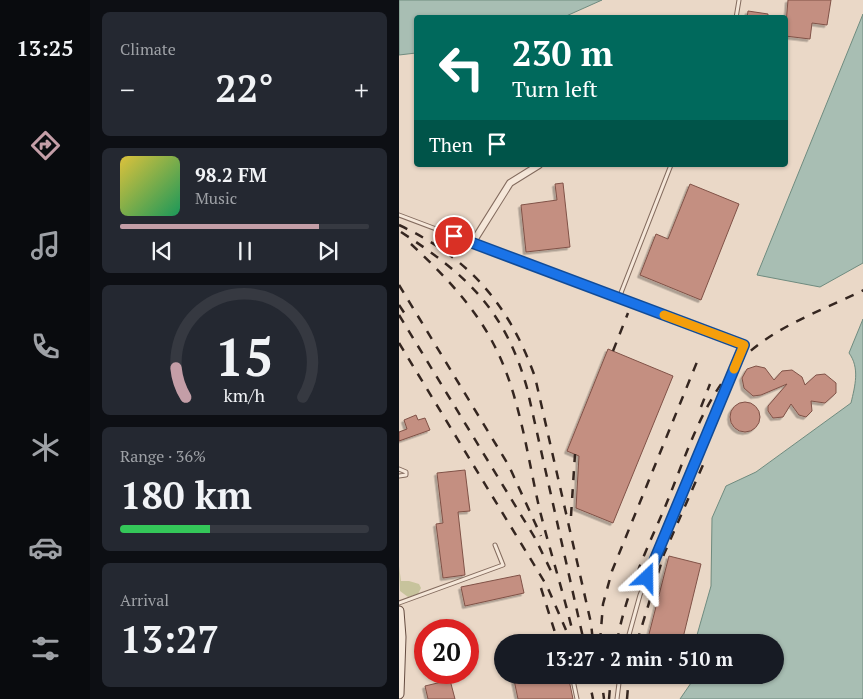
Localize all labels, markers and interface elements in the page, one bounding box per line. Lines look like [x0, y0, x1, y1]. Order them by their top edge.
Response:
text: 230 m [512, 30, 613, 76]
text: 13:25 [16, 33, 74, 62]
icon: left [429, 35, 494, 100]
text: Climate [120, 38, 176, 60]
text: 22° [215, 63, 274, 113]
text: − [120, 71, 135, 108]
text: + [354, 71, 369, 108]
text: Turn left [512, 74, 598, 103]
icon: directions [28, 128, 63, 163]
icon: arrive [483, 130, 511, 158]
text: Then [429, 132, 473, 157]
text: 98.2 FM [195, 162, 267, 187]
text: Music [195, 187, 237, 209]
pin [433, 215, 475, 257]
icon: arrive [440, 222, 468, 250]
icon: music [28, 228, 63, 263]
icon: previous [148, 237, 176, 265]
icon: pause [231, 237, 259, 265]
icon: next [314, 237, 342, 265]
text: 15 [215, 322, 274, 391]
icon: phone [28, 329, 63, 364]
text: km/h [224, 383, 266, 407]
icon: climate [28, 430, 63, 465]
text: Range · 36% [120, 445, 206, 467]
text: 180 km [120, 470, 252, 520]
icon: car [28, 530, 63, 565]
position arrow [620, 551, 672, 603]
text: Arrival [120, 589, 169, 611]
text: 13:27 [120, 614, 219, 664]
speed limit sign: 20 [414, 619, 479, 684]
icon: filters [28, 631, 63, 666]
text: 13:27 · 2 min · 510 m [545, 646, 733, 671]

